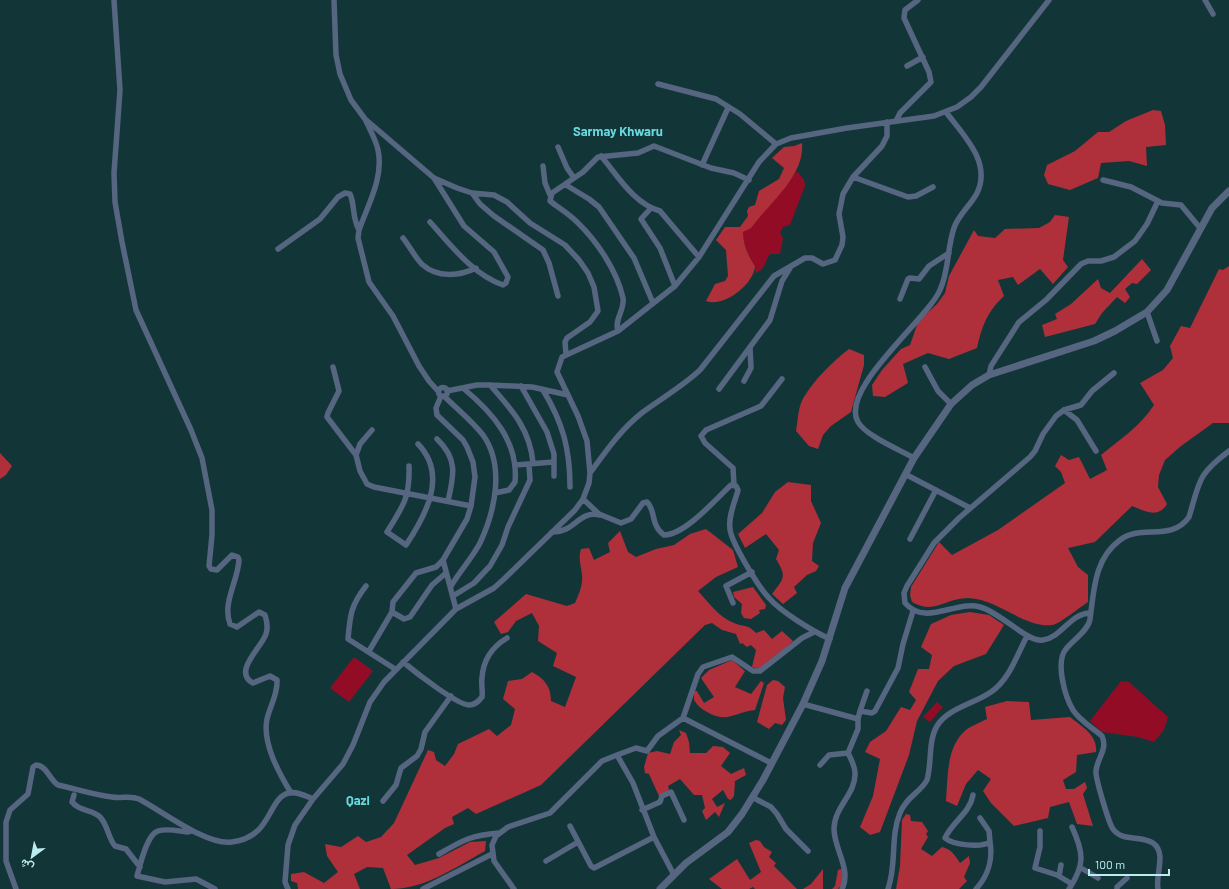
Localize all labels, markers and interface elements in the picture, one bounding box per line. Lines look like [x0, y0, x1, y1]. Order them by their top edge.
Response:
district label: Sarmay Khwaru [573, 123, 663, 139]
district label: Qazi [346, 792, 370, 808]
north arrow [12, 837, 52, 877]
scale bar [1089, 851, 1169, 877]
text: ش [17, 856, 36, 875]
text: 100 m [1095, 857, 1125, 871]

